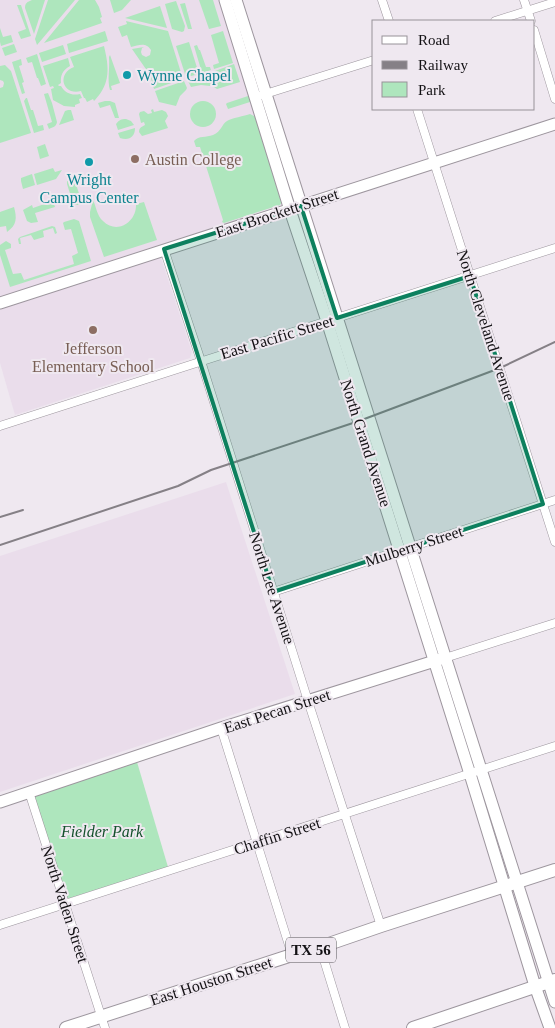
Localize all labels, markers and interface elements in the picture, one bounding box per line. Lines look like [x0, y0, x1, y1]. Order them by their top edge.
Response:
legend [372, 20, 535, 110]
text: Road [418, 32, 450, 48]
text: Railway [418, 57, 468, 73]
place label: Wynne Chapel [137, 67, 232, 85]
marker: Wynne Chapel [121, 69, 133, 81]
text: Park [418, 82, 446, 98]
place label: Austin College [145, 151, 241, 169]
marker: Austin College [129, 153, 141, 165]
marker: Wright Campus Center [83, 156, 95, 168]
place label: Wright Campus Center [39, 171, 139, 207]
street label: East Brockett Street [214, 185, 341, 241]
street label: North Cleveland Avenue [454, 247, 518, 403]
street label: East Pacific Street [218, 312, 336, 362]
marker: Jefferson Elementary School [87, 324, 99, 336]
place label: Jefferson Elementary School [32, 340, 155, 376]
street label: North Grand Avenue [337, 377, 395, 509]
street label: Mulberry Street [363, 522, 466, 571]
street label: North Lee Avenue [246, 530, 298, 646]
street label: East Pecan Street [222, 686, 333, 736]
street label: Chaffin Street [232, 814, 323, 858]
park label: Fielder Park [60, 823, 144, 840]
street label: North Vaden Street [38, 843, 92, 965]
road number: TX 56 [286, 938, 336, 962]
street label: East Houston Street [148, 953, 275, 1009]

